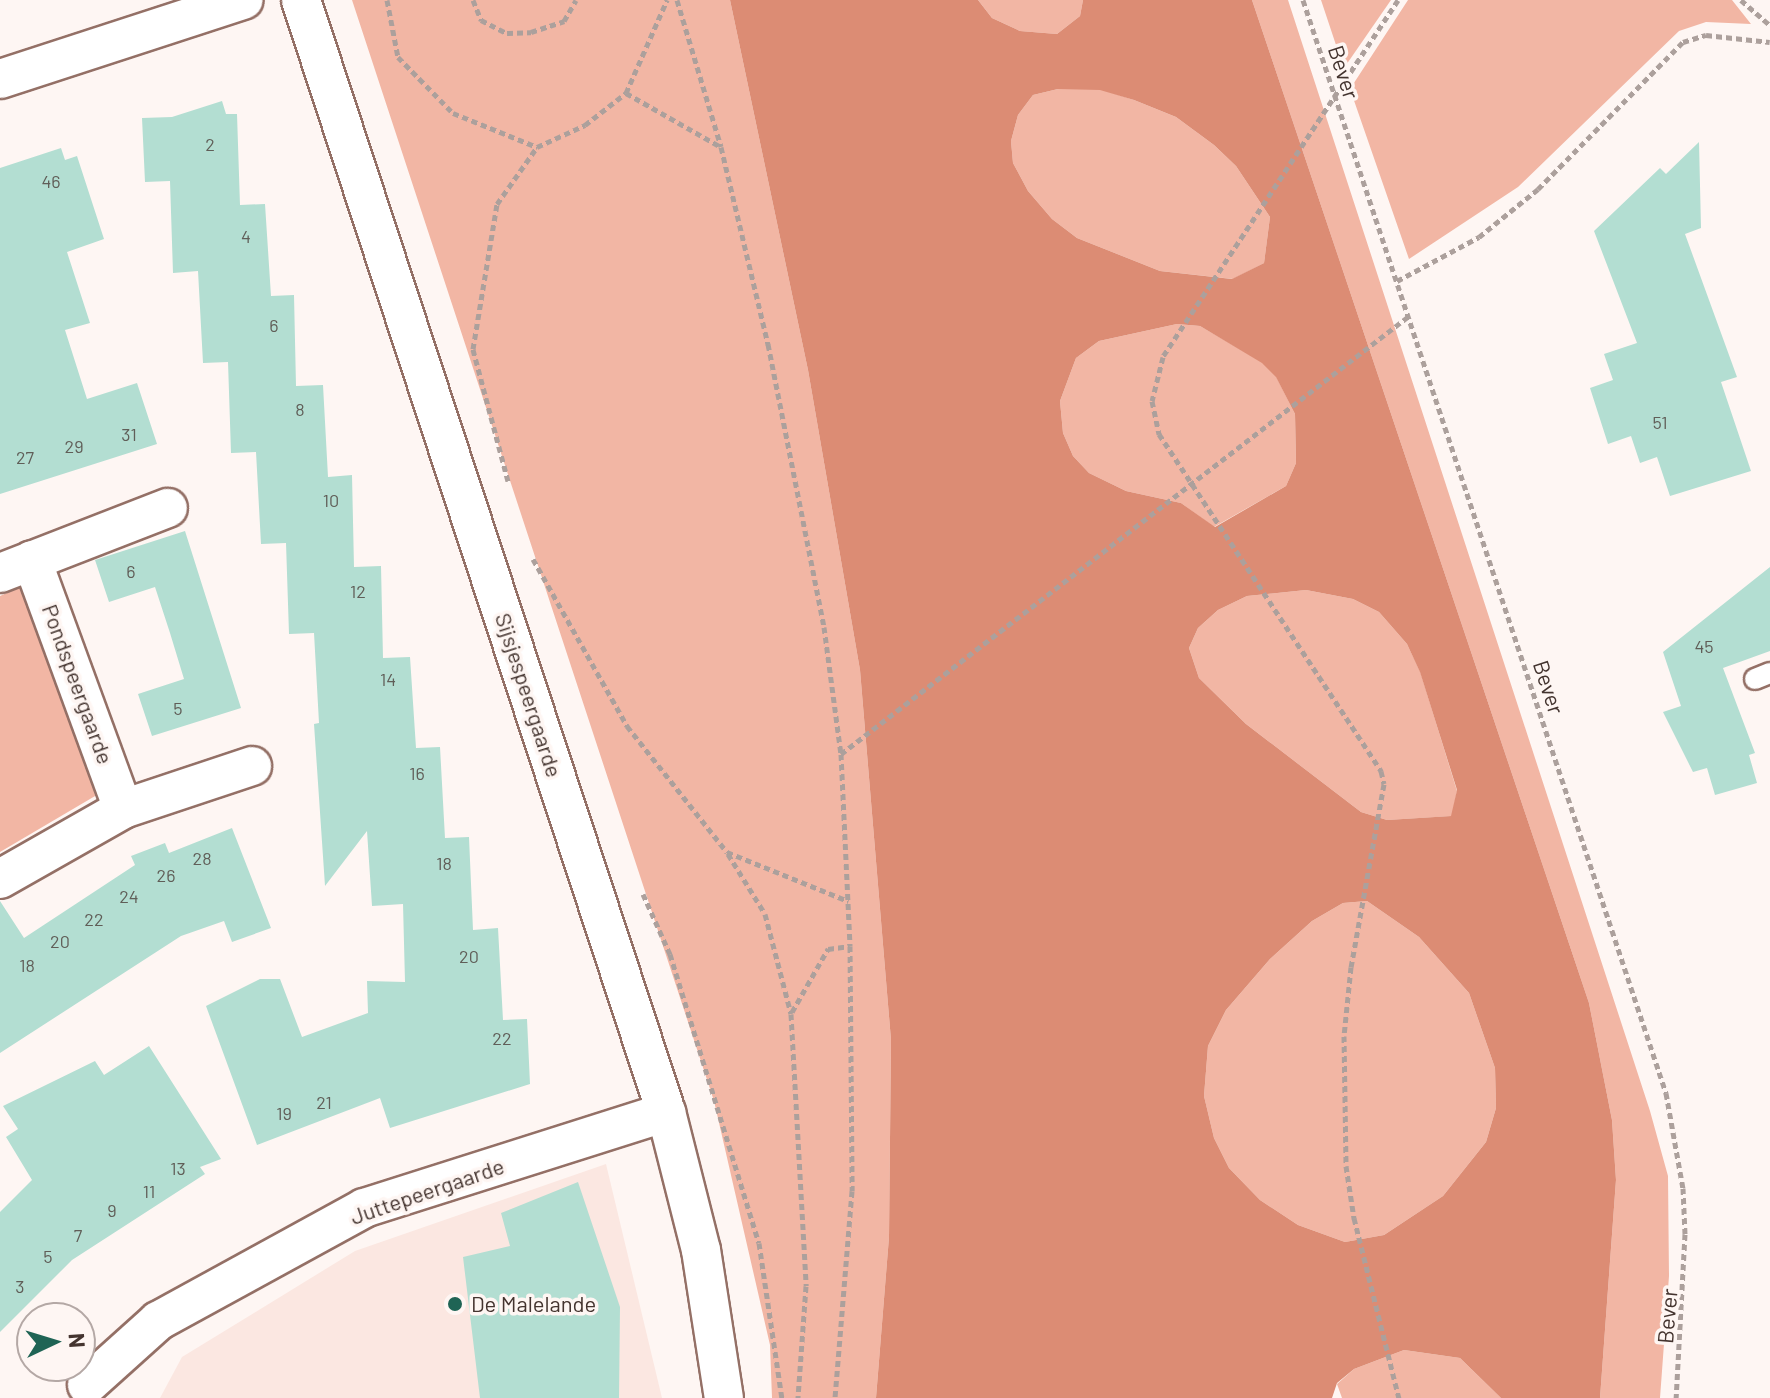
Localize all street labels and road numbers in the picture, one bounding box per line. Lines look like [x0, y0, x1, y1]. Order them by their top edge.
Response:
street label: Bever [1323, 42, 1365, 102]
street label: Pondspeergaarde [37, 601, 119, 767]
street label: Sijsjespeergaarde [490, 610, 568, 780]
street label: Bever [1528, 657, 1570, 717]
street label: Juttepeergaarde [347, 1152, 507, 1230]
street label: Bever [1651, 1287, 1683, 1345]

